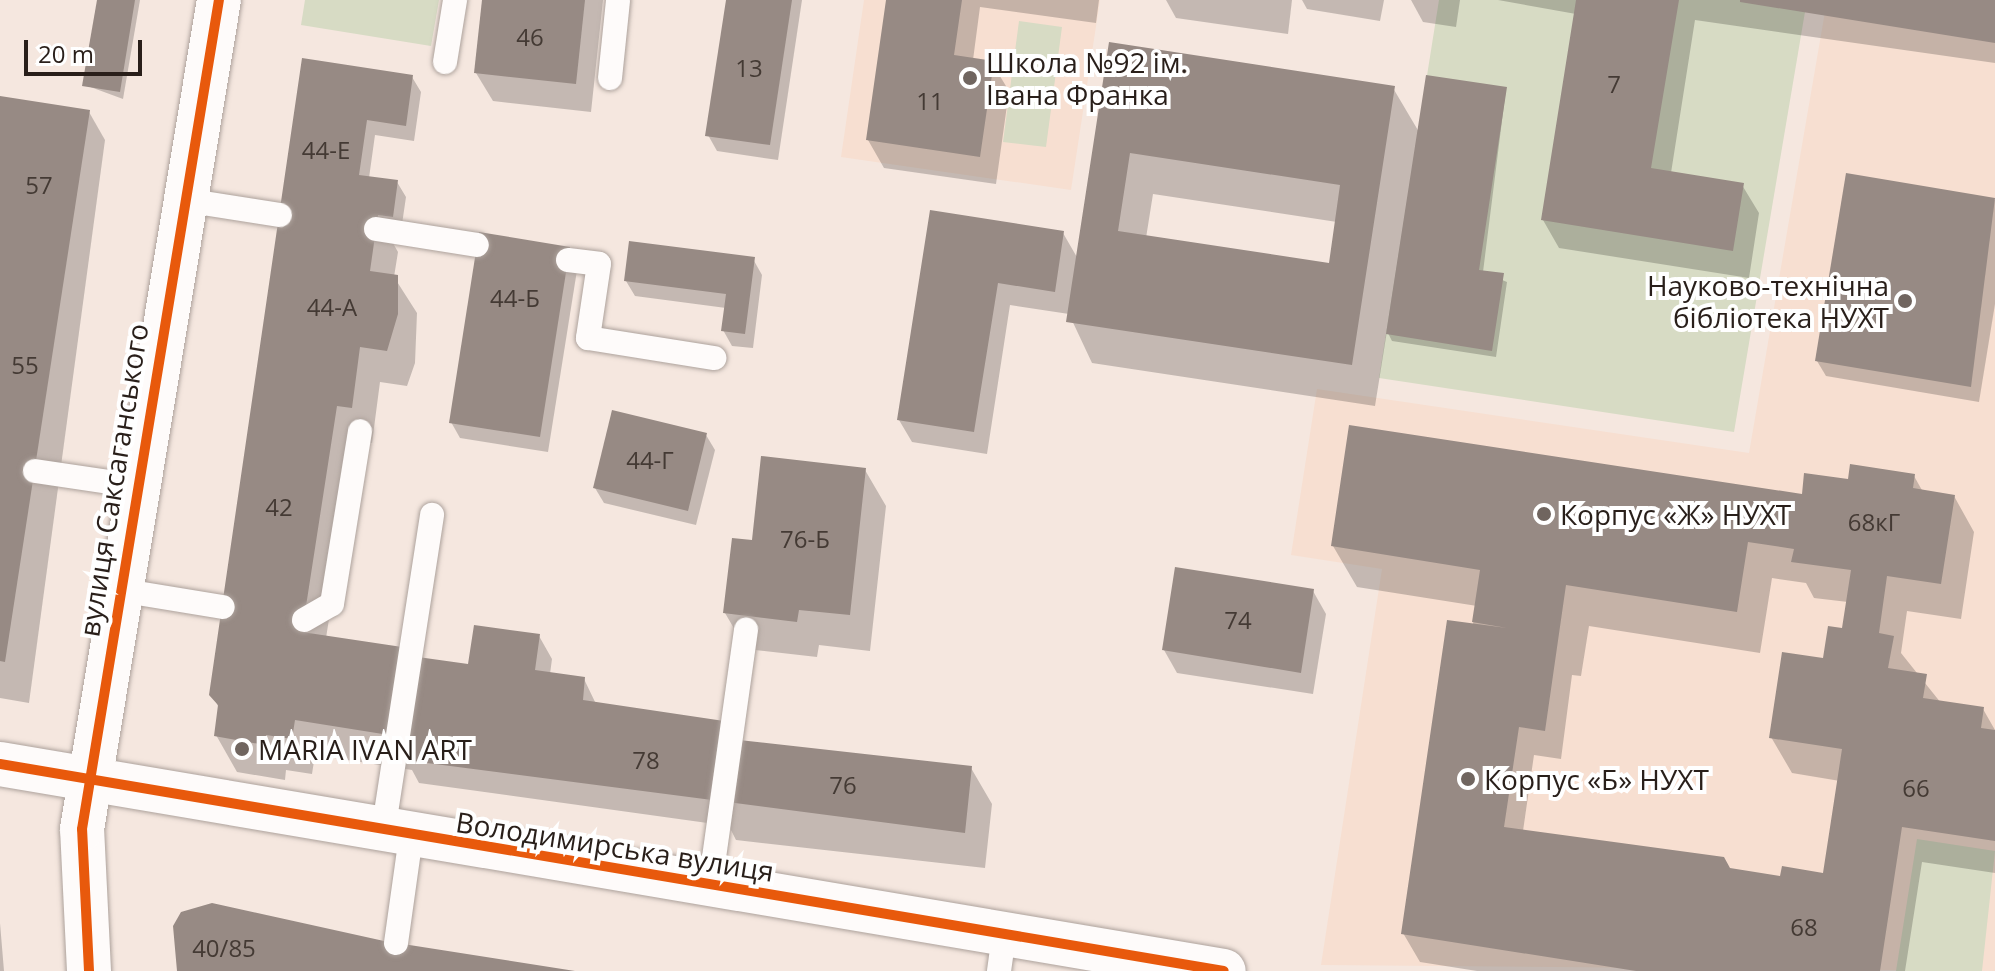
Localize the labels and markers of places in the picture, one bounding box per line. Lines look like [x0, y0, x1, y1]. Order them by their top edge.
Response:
place label: Школа №92 ім. Івана Франка [986, 45, 1188, 111]
marker: Школа №92 ім. Івана Франка [961, 69, 979, 87]
place label: Науково-технічна бібліотека НУХТ [1647, 268, 1889, 334]
marker: Науково-технічна бібліотека НУХТ [1896, 292, 1914, 310]
place label: Корпус «Ж» НУХТ [1560, 497, 1791, 531]
marker: Корпус «Ж» НУХТ [1535, 505, 1553, 523]
place label: MARIA IVAN ART [258, 732, 472, 766]
marker: MARIA IVAN ART [233, 740, 251, 758]
place label: Корпус «Б» НУХТ [1484, 762, 1709, 796]
marker: Корпус «Б» НУХТ [1459, 770, 1477, 788]

